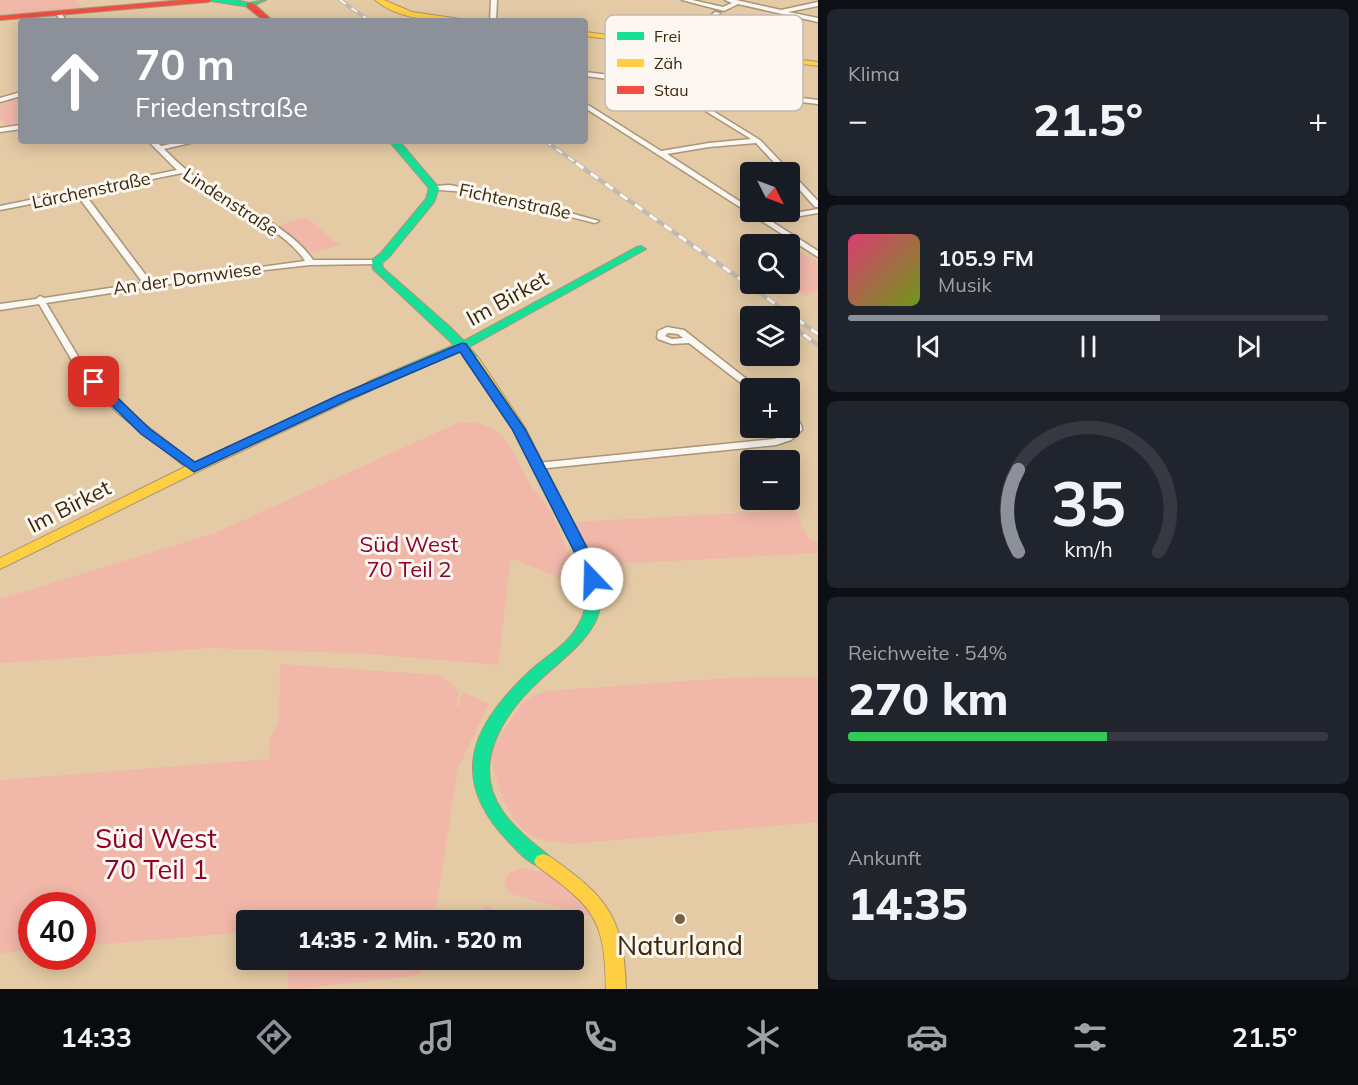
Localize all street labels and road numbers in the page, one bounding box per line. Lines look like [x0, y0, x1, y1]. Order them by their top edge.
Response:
street label: Lindenstraße [179, 163, 283, 241]
street label: Lärchenstraße [30, 166, 152, 214]
street label: Fichtenstraße [457, 178, 573, 224]
street label: An der Dornwiese [111, 256, 263, 300]
street label: Im Birket [461, 264, 553, 332]
street label: Im Birket [23, 473, 116, 539]

